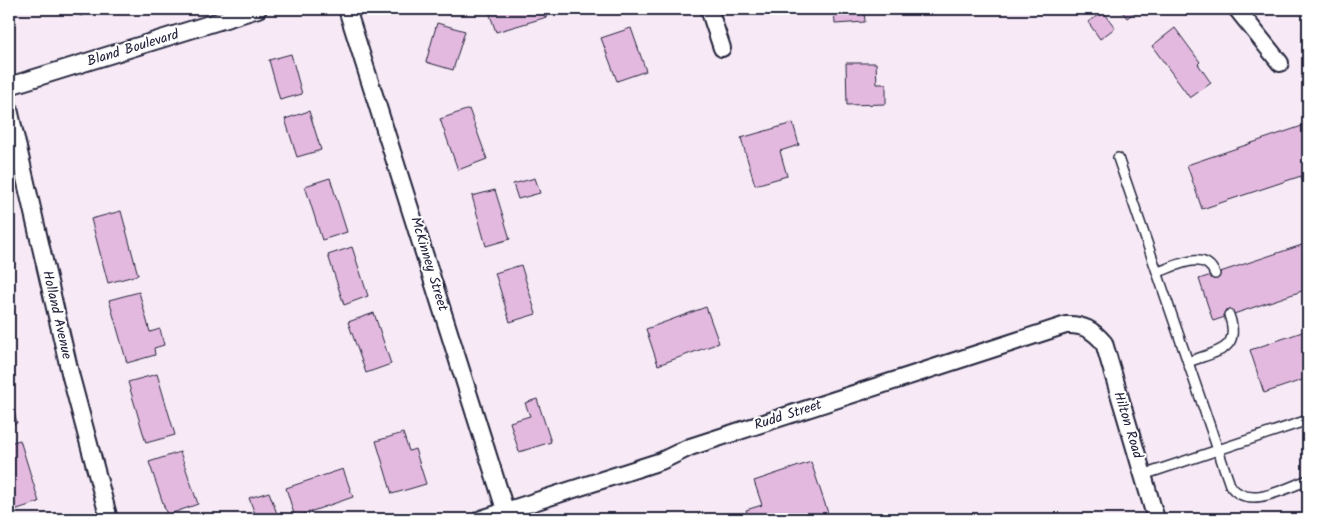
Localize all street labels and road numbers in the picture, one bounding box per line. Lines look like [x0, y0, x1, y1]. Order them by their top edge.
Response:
street label: Bland Boulevard [84, 23, 183, 72]
street label: McKinney Street [404, 214, 454, 315]
street label: Holland Avenue [36, 268, 78, 362]
street label: Hilton Road [1107, 389, 1149, 462]
street label: Rudd Street [751, 394, 825, 436]

